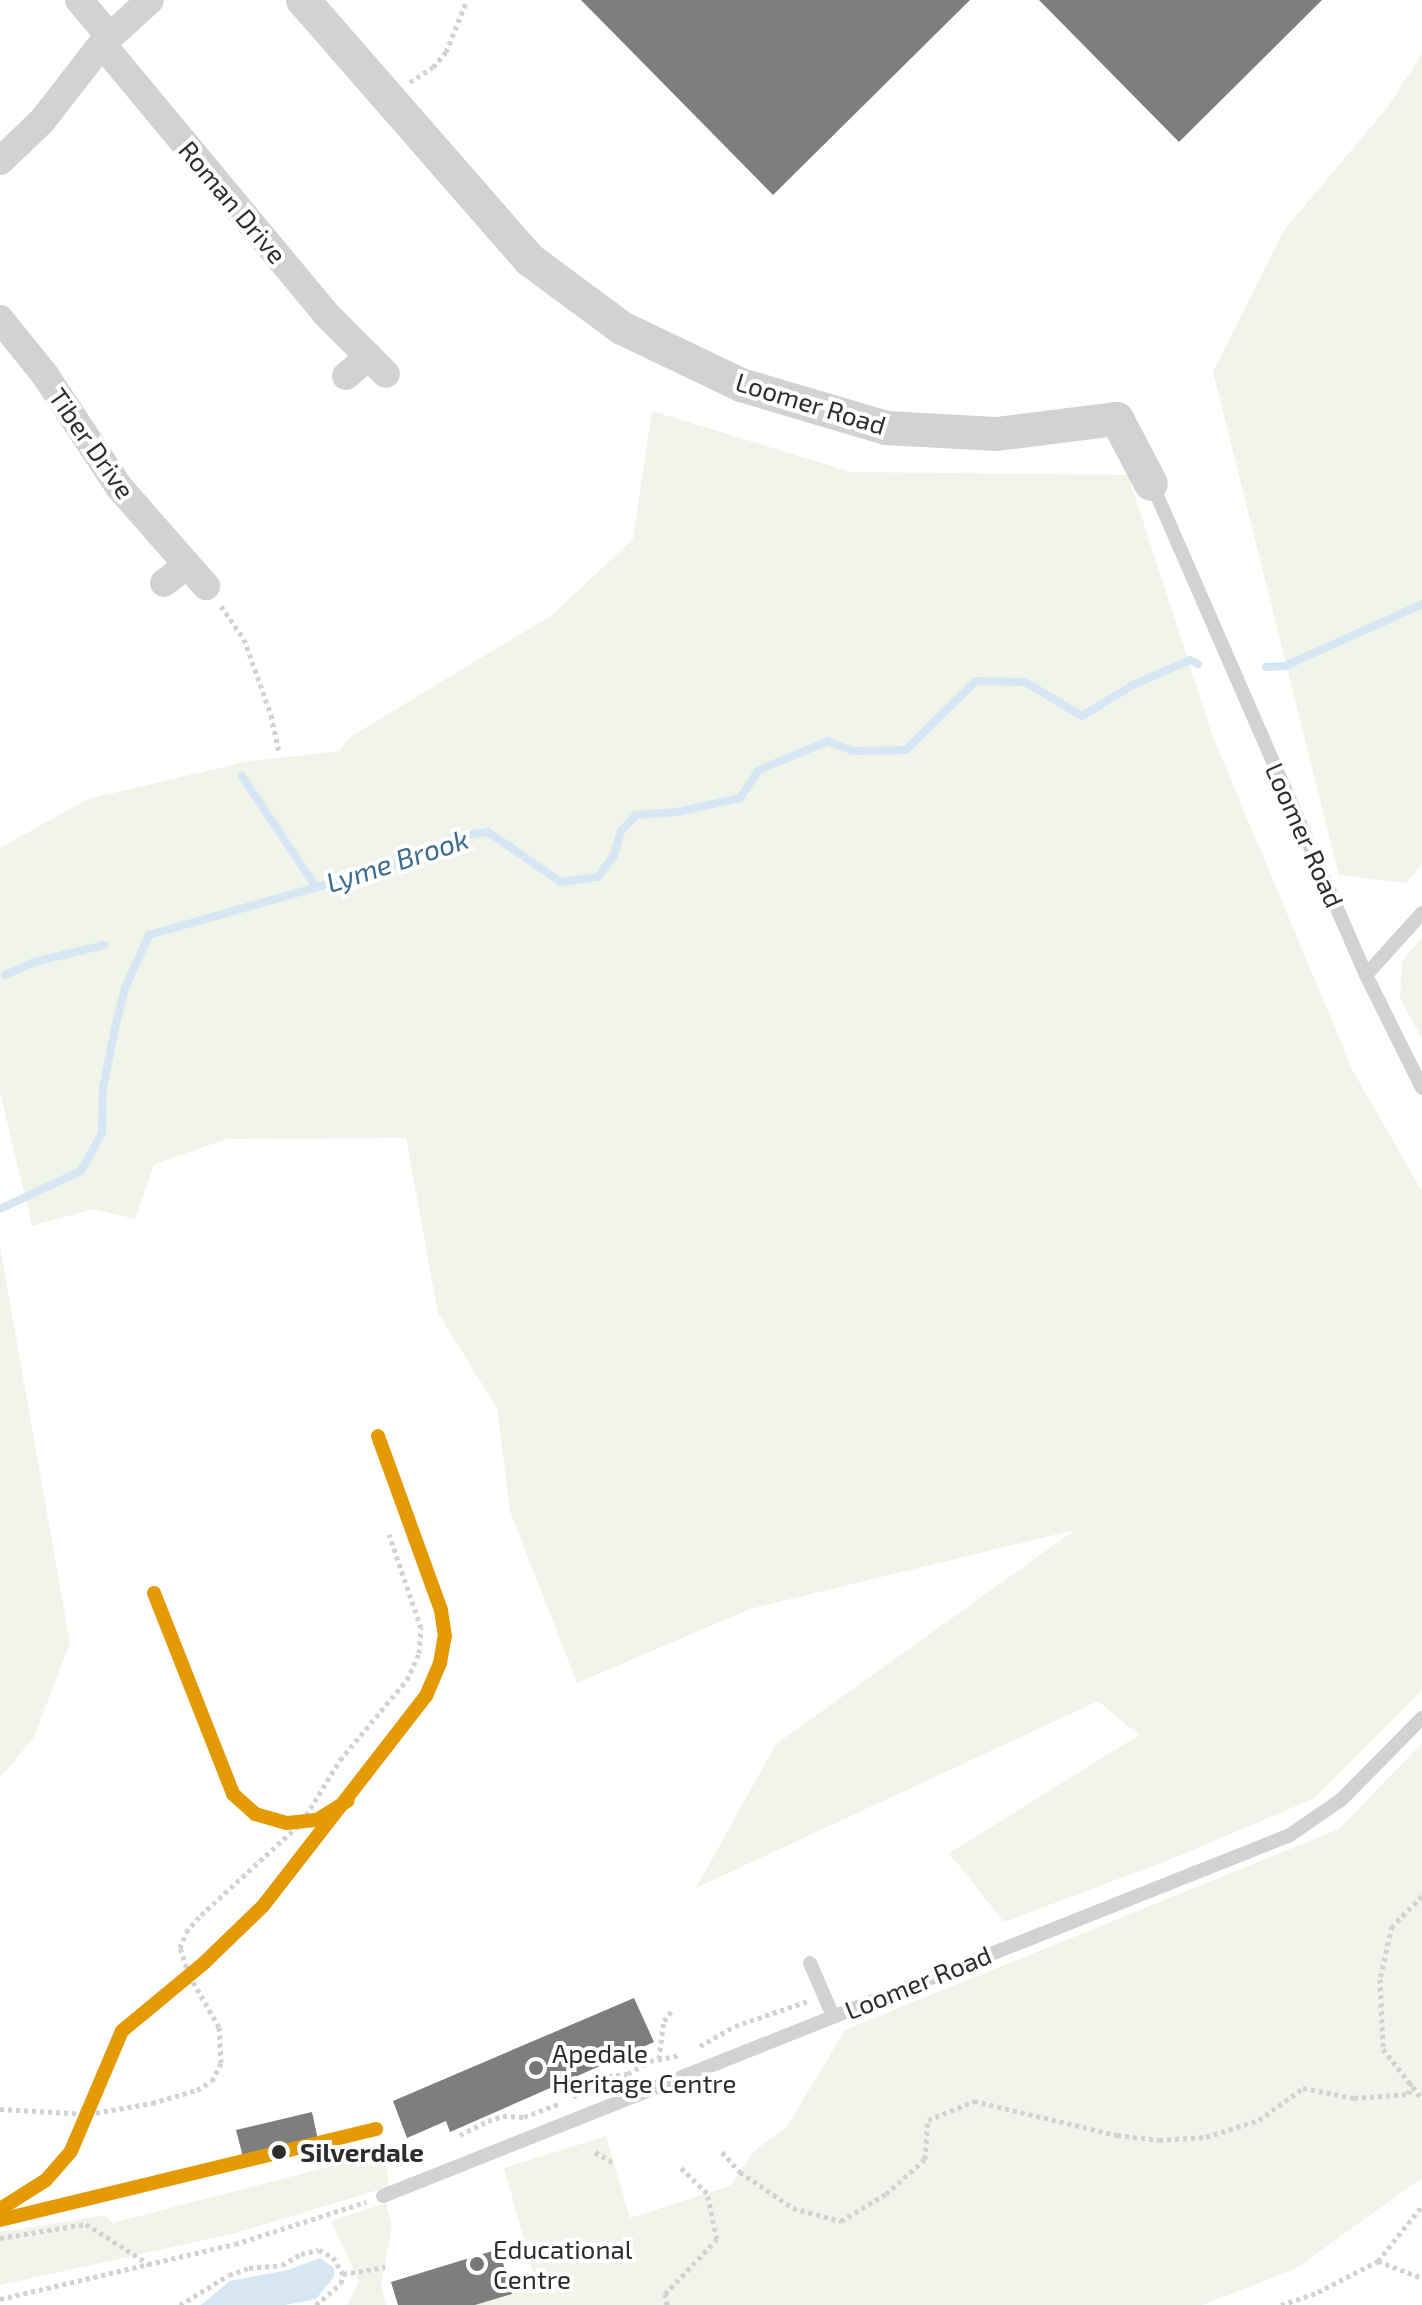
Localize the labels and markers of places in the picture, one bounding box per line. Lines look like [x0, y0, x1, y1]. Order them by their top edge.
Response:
place label: Apedale Heritage Centre [552, 2037, 736, 2098]
marker: Apedale Heritage Centre [527, 2059, 545, 2077]
place label: Silverdale [300, 2136, 424, 2168]
marker: Silverdale [265, 2138, 293, 2166]
place label: Educational Centre [493, 2233, 632, 2294]
marker: Educational Centre [468, 2255, 486, 2273]

